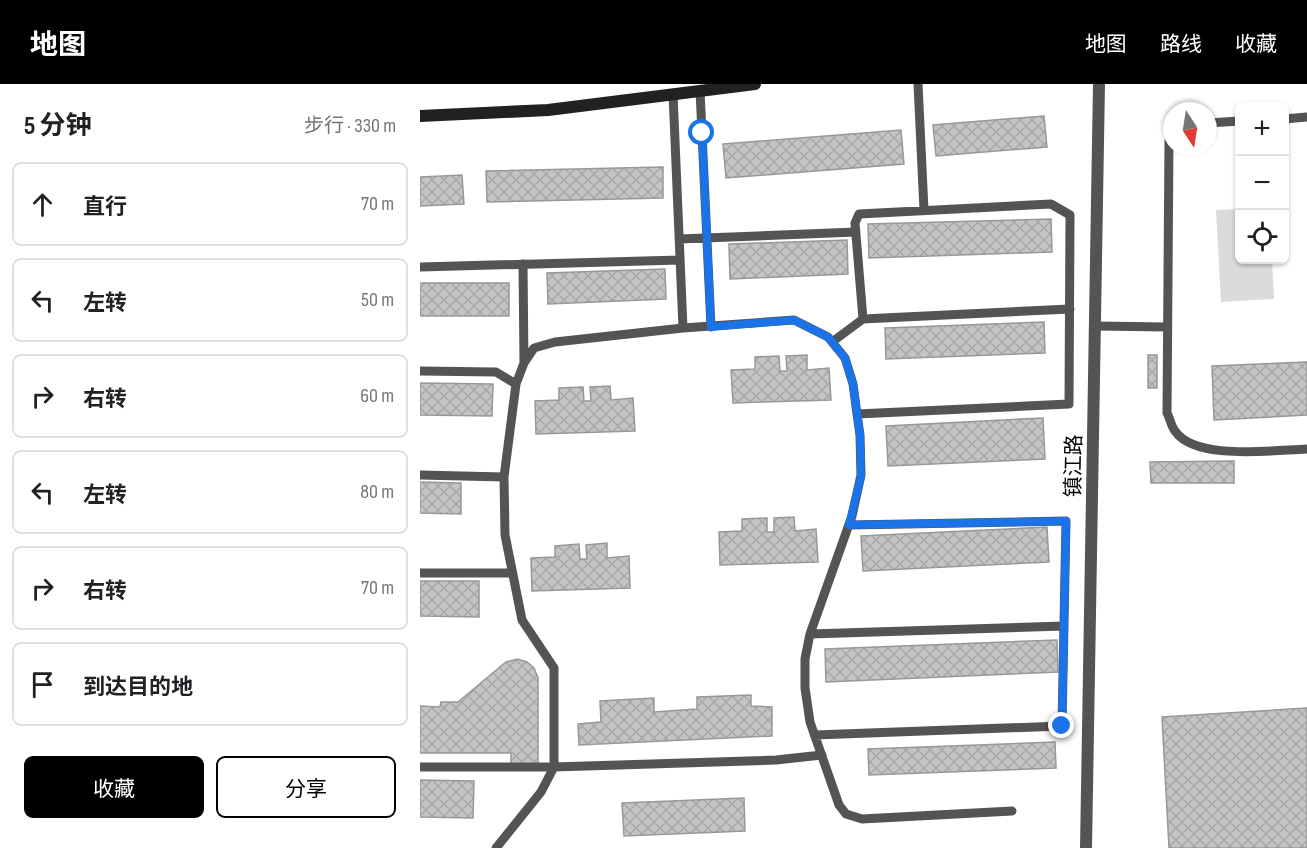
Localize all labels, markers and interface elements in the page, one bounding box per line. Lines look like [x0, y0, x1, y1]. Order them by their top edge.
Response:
text: 地图 [30, 29, 86, 62]
text: 地图 [1085, 32, 1127, 57]
text: 路线 [1160, 32, 1202, 57]
text: 收藏 [1235, 32, 1277, 57]
north arrow [1163, 102, 1217, 156]
map controls [1235, 102, 1289, 264]
button: + [1235, 102, 1289, 156]
text: 5 分钟 [24, 111, 91, 142]
text: 步行 · 330 m [304, 114, 396, 138]
route start [688, 119, 714, 145]
button: − [1235, 156, 1289, 210]
icon: ahead [26, 188, 59, 221]
text: 70 m [361, 192, 394, 216]
text: 直行 [83, 194, 127, 221]
button: locate [1235, 210, 1289, 264]
icon: left [26, 284, 59, 317]
text: 50 m [361, 288, 394, 312]
text: 左转 [83, 290, 127, 317]
icon: right [26, 380, 59, 413]
text: 60 m [360, 384, 394, 408]
text: 右转 [83, 386, 127, 413]
street label: 镇江路 [1061, 434, 1087, 498]
icon: left [26, 476, 59, 509]
text: 80 m [360, 480, 394, 504]
text: 左转 [83, 482, 127, 509]
icon: right [26, 572, 59, 605]
text: 70 m [361, 576, 394, 600]
text: 右转 [83, 578, 127, 605]
icon: arrive [26, 668, 59, 701]
text: 到达目的地 [83, 674, 193, 701]
route end [1048, 712, 1074, 738]
button: 收藏 [24, 756, 204, 818]
button: 分享 [216, 756, 396, 818]

